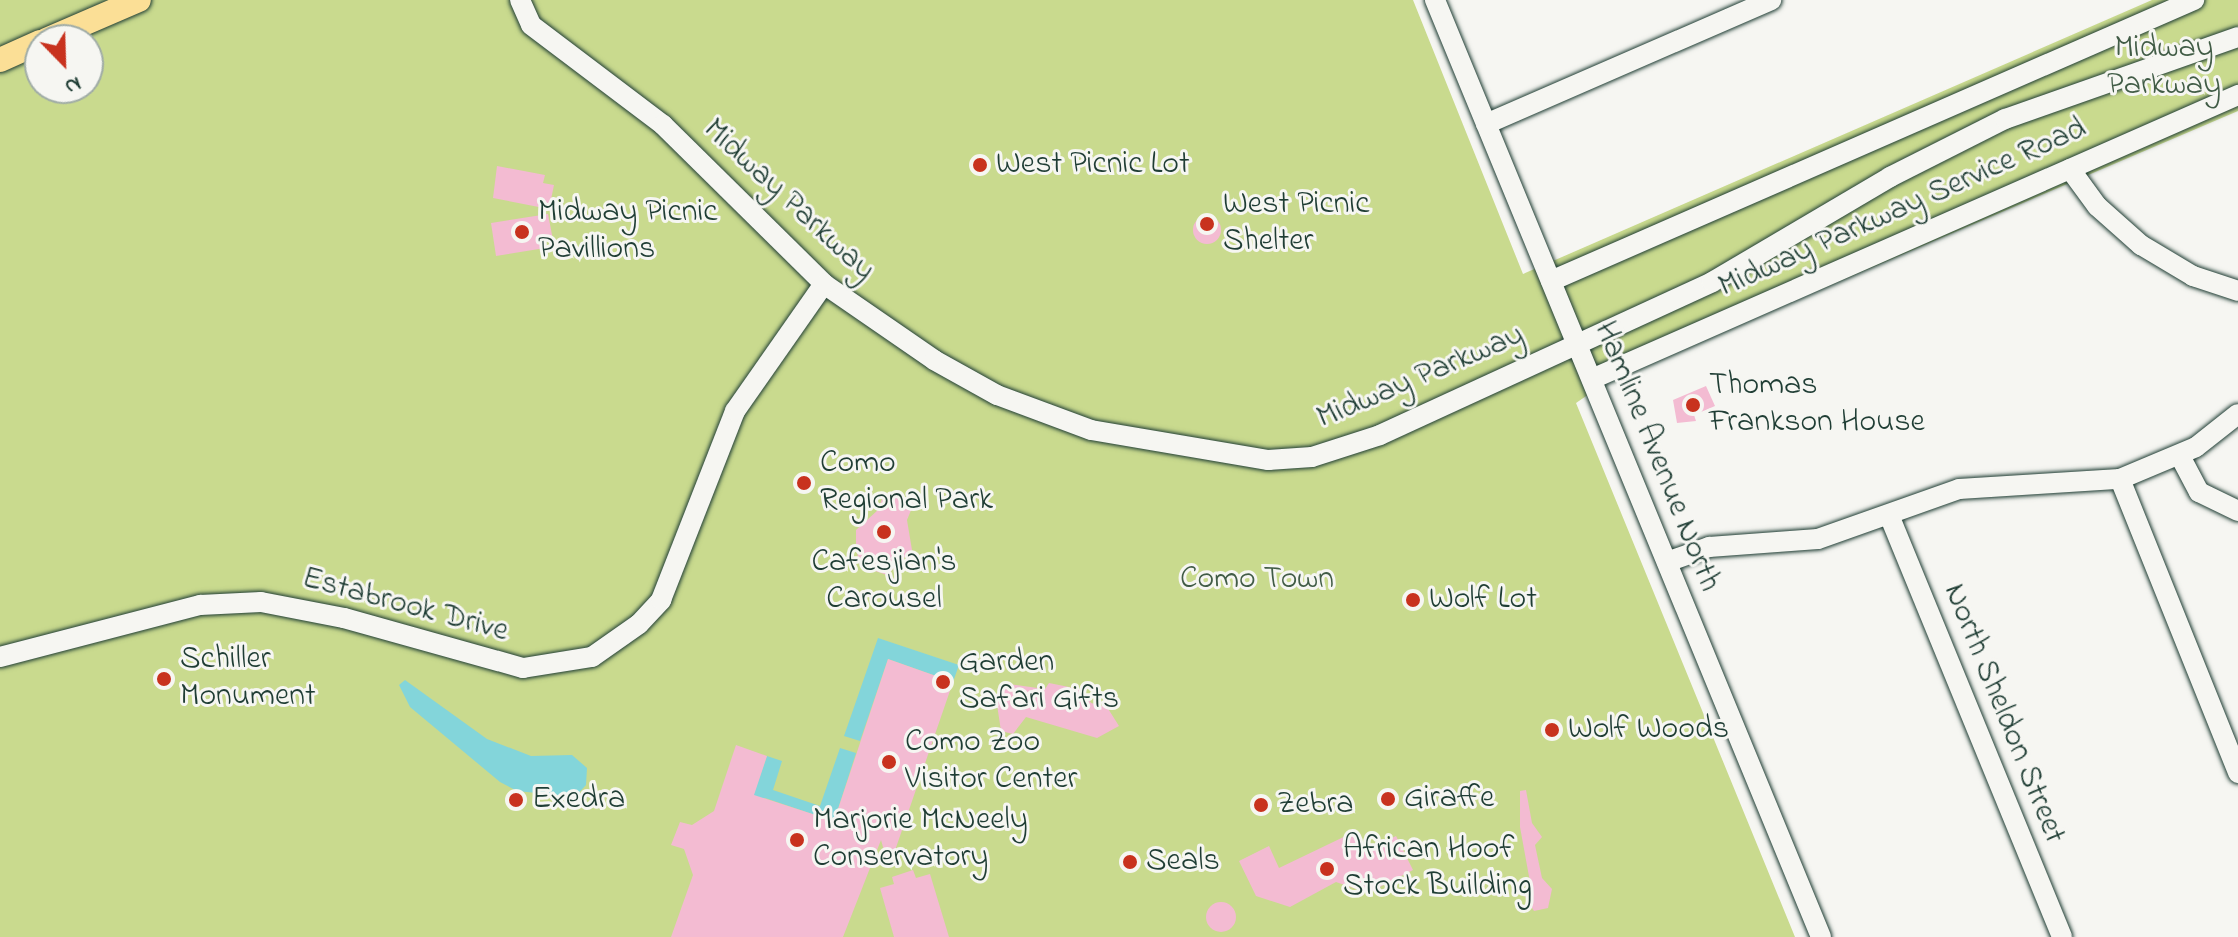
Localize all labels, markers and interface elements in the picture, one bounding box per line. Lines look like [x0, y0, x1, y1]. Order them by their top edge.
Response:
north arrow [24, 24, 104, 104]
park label: Midway Parkway [2107, 31, 2221, 106]
text: N [60, 67, 86, 102]
street label: Midway Parkway Service Road [1713, 110, 2093, 308]
street label: Midway Parkway [694, 112, 882, 290]
place label: West Picnic Lot [996, 146, 1190, 184]
marker: West Picnic Lot [971, 156, 989, 174]
place label: West Picnic Shelter [1223, 187, 1369, 262]
place label: Midway Picnic Pavillions [538, 195, 718, 270]
marker: West Picnic Shelter [1198, 215, 1216, 233]
marker: Midway Picnic Pavillions [513, 223, 531, 241]
street label: Hamline Avenue North [1584, 316, 1728, 598]
street label: Midway Parkway [1312, 317, 1530, 439]
place label: Thomas Frankson House [1709, 368, 1925, 443]
marker: Thomas Frankson House [1684, 396, 1702, 414]
place label: Como Regional Park [820, 446, 993, 521]
marker: Como Regional Park [795, 474, 813, 492]
marker: Cafesjian's Carousel [875, 523, 893, 541]
place label: Cafesjian's Carousel [811, 545, 957, 620]
street label: Estabrook Drive [298, 560, 512, 652]
park label: Como Town [1180, 561, 1334, 599]
street label: North Sheldon Street [1933, 579, 2073, 849]
place label: Wolf Lot [1429, 581, 1537, 619]
marker: Wolf Lot [1404, 591, 1422, 609]
place label: Schiller Monument [180, 642, 316, 717]
place label: Garden Safari Gifts [959, 645, 1119, 720]
marker: Schiller Monument [155, 670, 173, 688]
marker: Garden Safari Gifts [934, 673, 952, 691]
place label: Wolf Woods [1568, 711, 1729, 749]
marker: Wolf Woods [1543, 721, 1561, 739]
place label: Como Zoo Visitor Center [905, 725, 1077, 800]
marker: Como Zoo Visitor Center [880, 753, 898, 771]
place label: Giraffe [1404, 780, 1494, 818]
place label: Exedra [532, 781, 625, 819]
place label: Zebra [1277, 786, 1354, 824]
marker: Giraffe [1379, 790, 1397, 808]
marker: Exedra [507, 791, 525, 809]
marker: Zebra [1252, 796, 1270, 814]
place label: Marjorie McNeely Conservatory [813, 803, 1028, 878]
marker: Marjorie McNeely Conservatory [788, 831, 806, 849]
place label: African Hoof Stock Building [1343, 832, 1532, 907]
place label: Seals [1146, 843, 1220, 881]
marker: Seals [1121, 853, 1139, 871]
marker: African Hoof Stock Building [1318, 860, 1336, 878]

